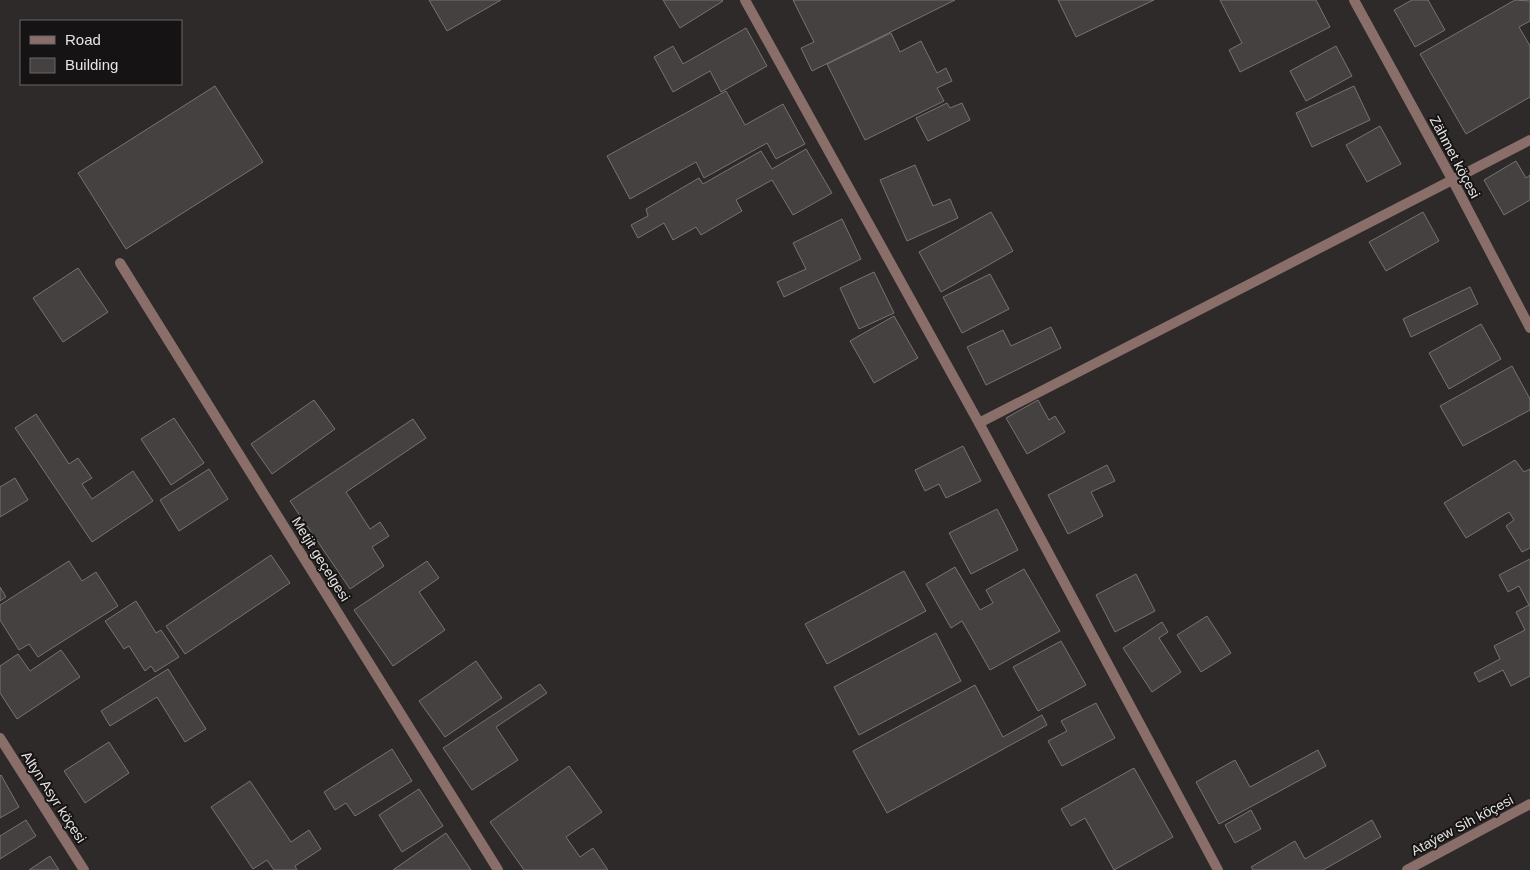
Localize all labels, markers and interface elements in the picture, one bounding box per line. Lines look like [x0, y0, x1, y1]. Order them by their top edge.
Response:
legend [20, 20, 182, 85]
text: Road [65, 31, 101, 48]
text: Building [65, 56, 118, 73]
street label: Zähmet köçesi [1427, 113, 1483, 201]
street label: Metjit geçelgesi [289, 514, 353, 604]
street label: Altyn Asyr köçesi [18, 748, 90, 846]
street label: Ataýew Sih köçesi [1408, 791, 1516, 859]

